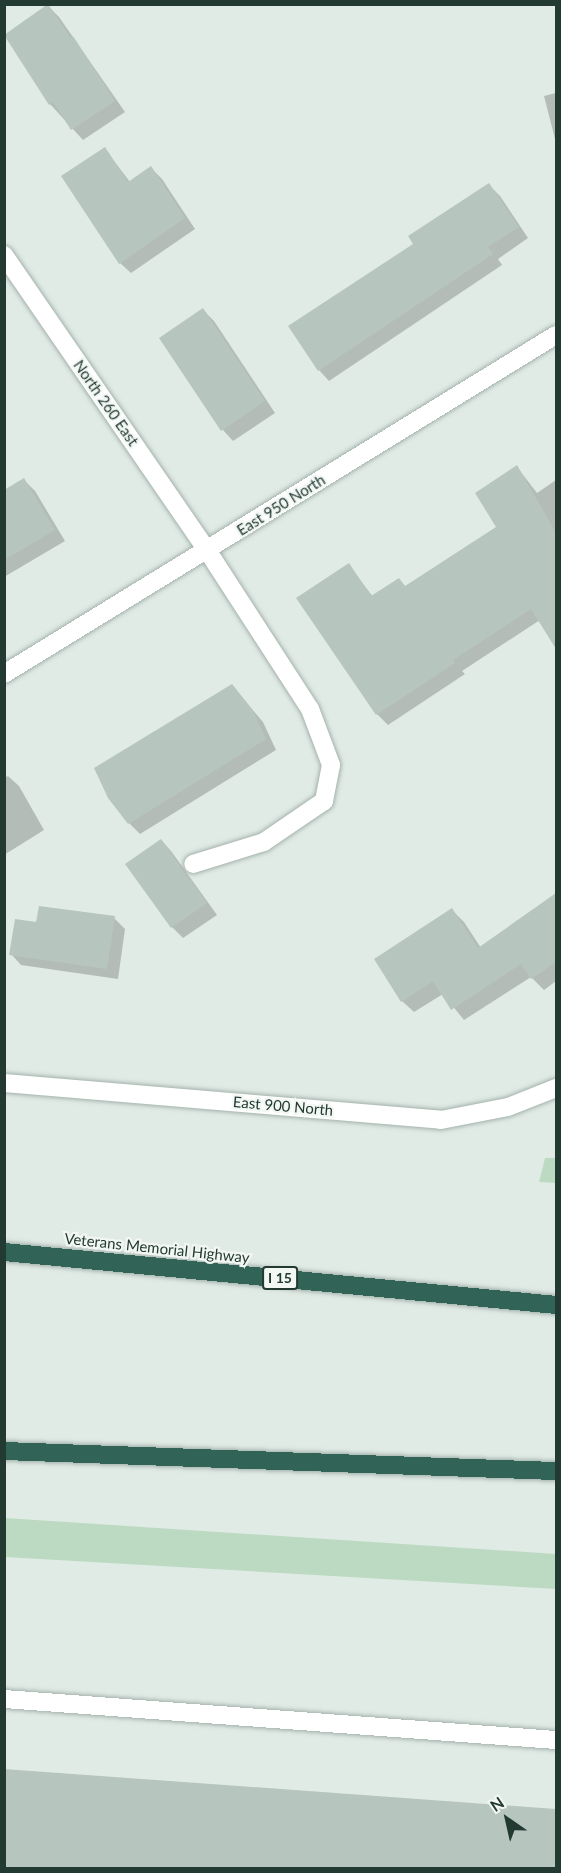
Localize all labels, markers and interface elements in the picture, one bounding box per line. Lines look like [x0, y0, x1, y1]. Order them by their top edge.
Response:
street label: North 260 East [70, 357, 142, 449]
street label: East 950 North [234, 471, 328, 539]
street label: East 900 North [232, 1093, 334, 1119]
street label: Veterans Memorial Highway [64, 1229, 250, 1267]
road number: I 15 [262, 1267, 298, 1289]
north arrow [477, 1789, 537, 1849]
text: N [486, 1792, 507, 1815]

